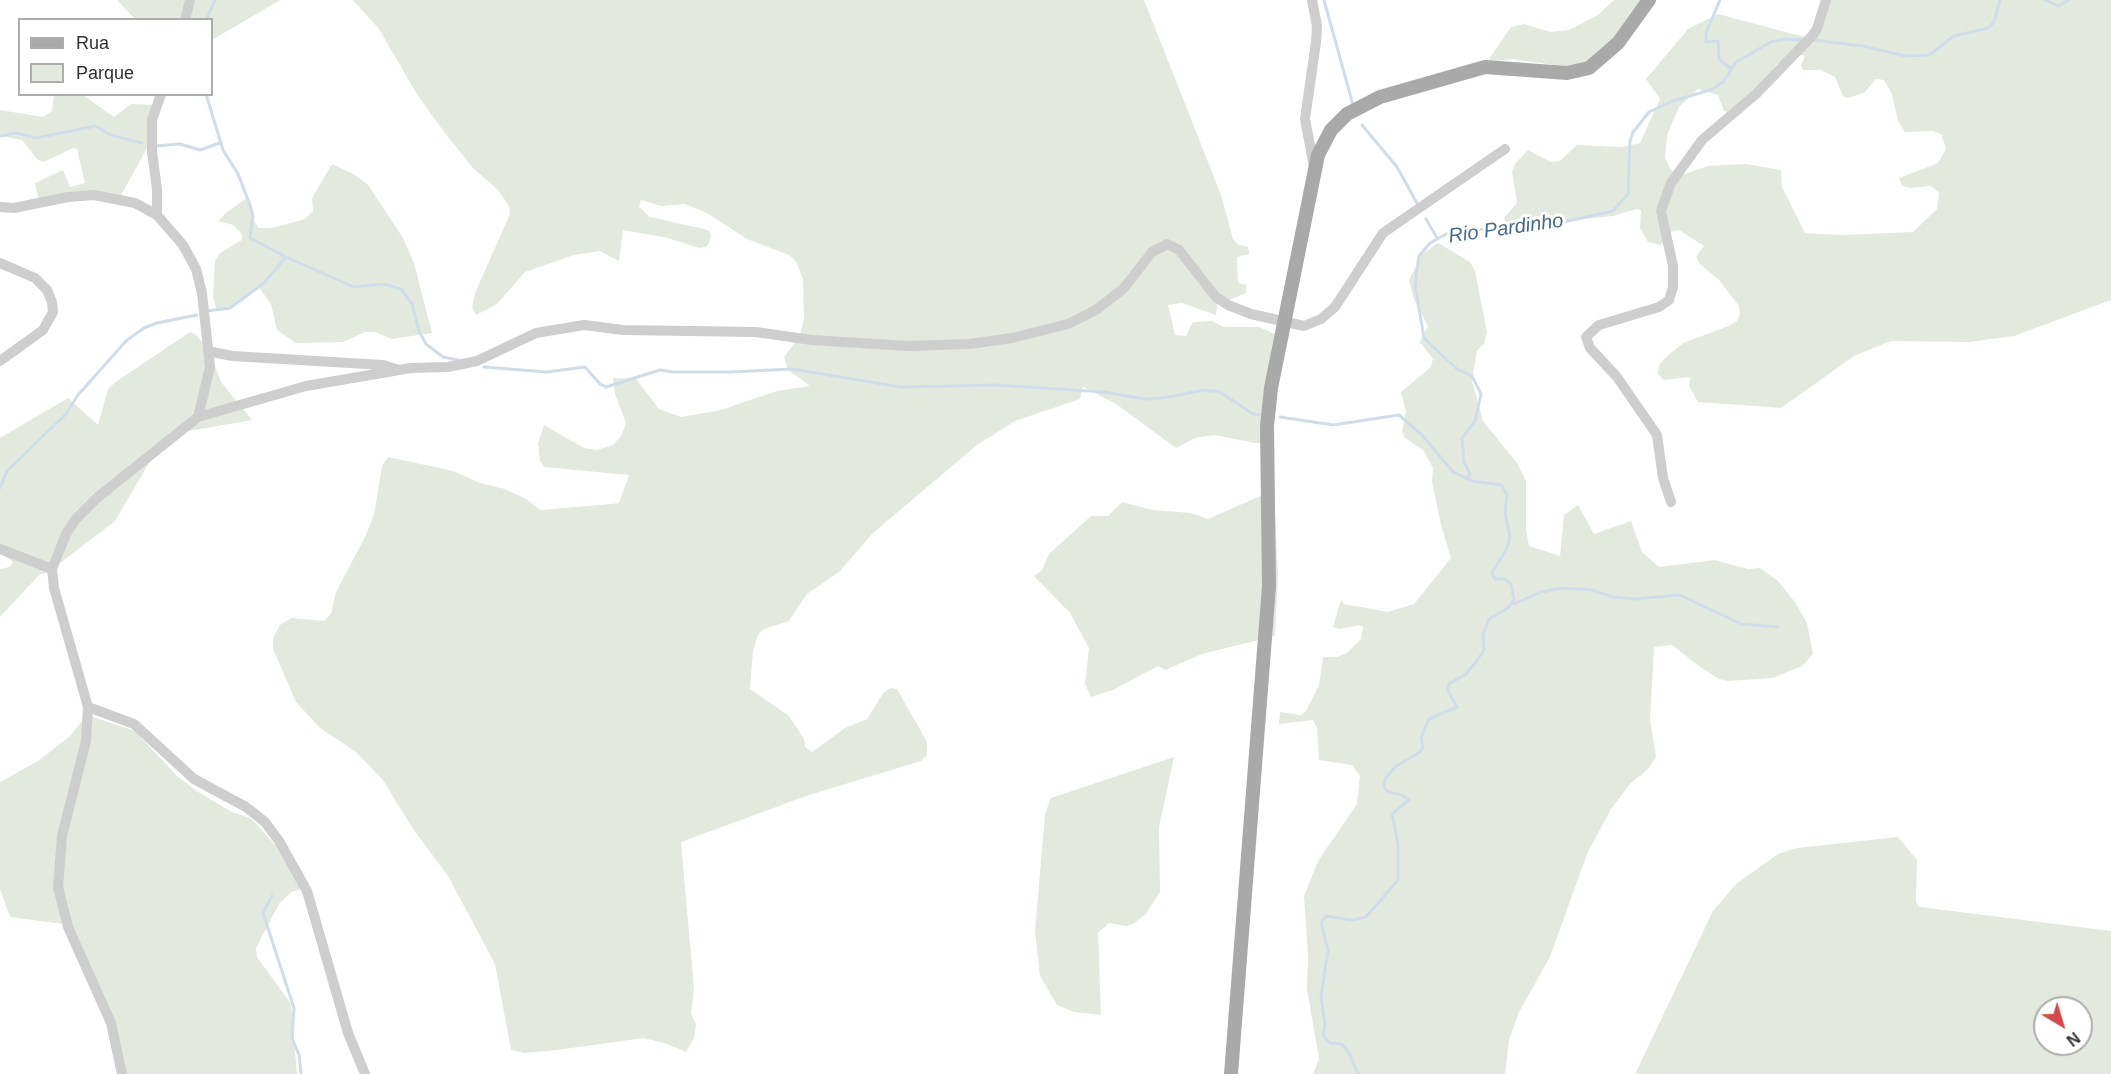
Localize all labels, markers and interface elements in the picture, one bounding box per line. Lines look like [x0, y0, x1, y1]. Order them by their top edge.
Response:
legend [18, 18, 213, 96]
text: Rua [76, 33, 109, 53]
text: Parque [76, 63, 134, 83]
water label: Rio Pardinho [1447, 209, 1565, 249]
north arrow [2033, 996, 2093, 1056]
text: N [2063, 1029, 2083, 1049]

